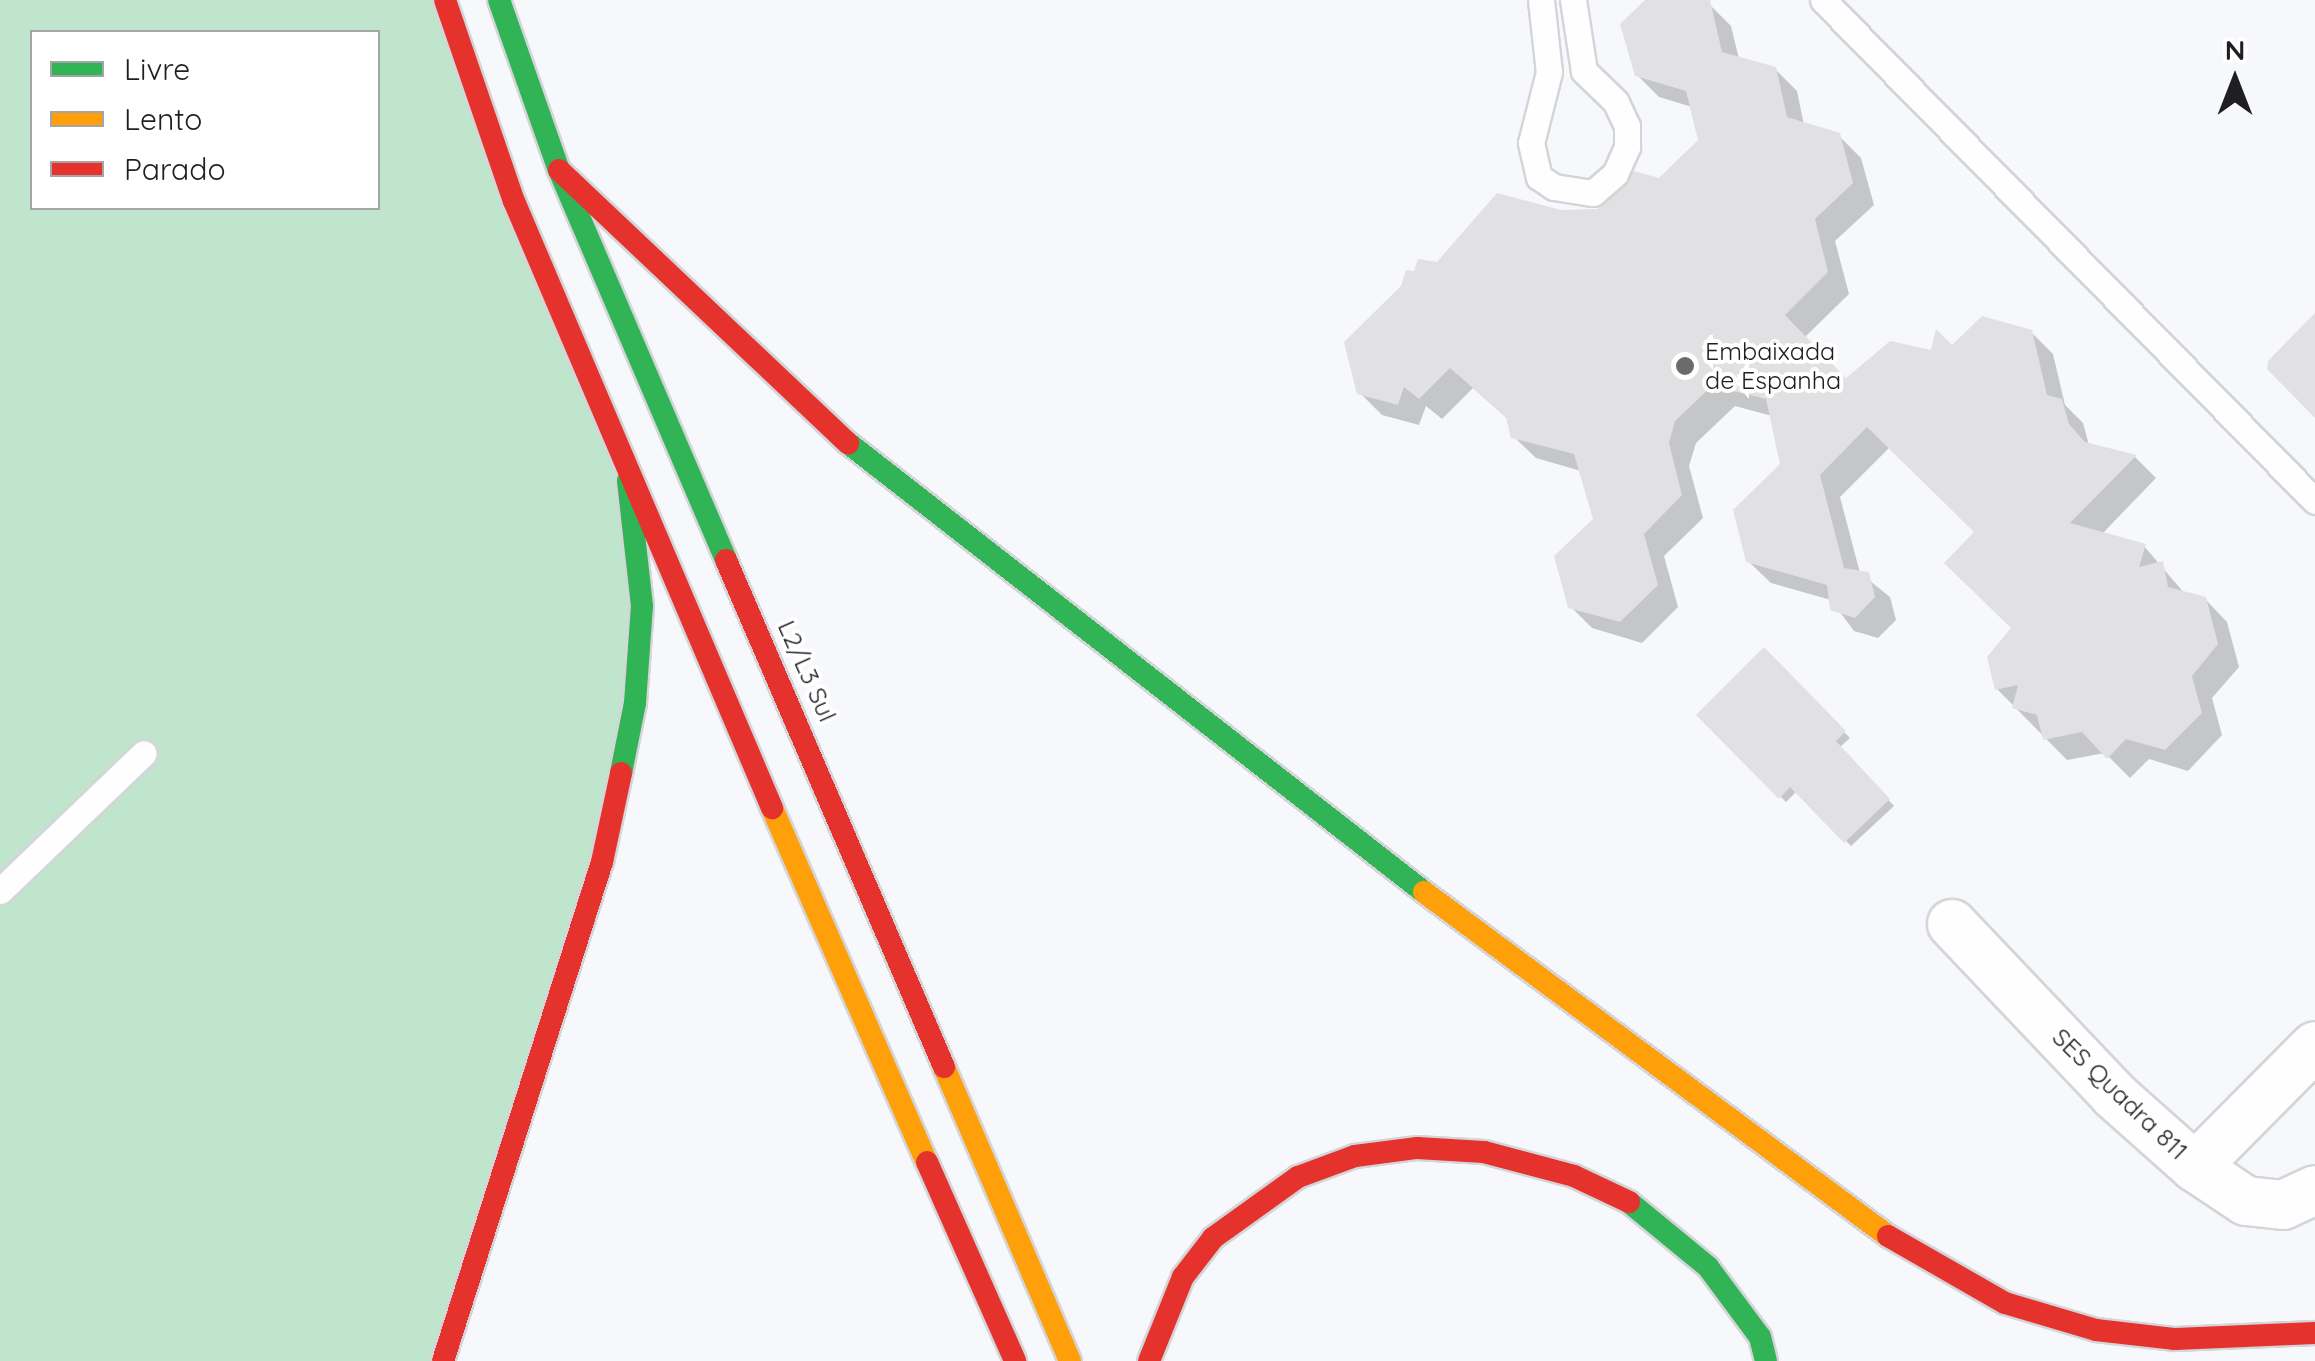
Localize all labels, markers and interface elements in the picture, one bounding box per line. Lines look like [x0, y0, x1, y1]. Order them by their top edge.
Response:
legend [30, 30, 380, 210]
north arrow [2185, 30, 2285, 130]
text: N [2225, 32, 2245, 67]
text: Livre [124, 50, 190, 88]
text: Lento [124, 100, 202, 138]
text: Parado [124, 150, 226, 188]
place label: Embaixada de Espanha [1705, 337, 1841, 396]
marker: Embaixada de Espanha [1674, 355, 1696, 377]
street label: L2/L3 Sul [771, 616, 843, 726]
street label: SES Quadra 811 [2046, 1022, 2194, 1166]

